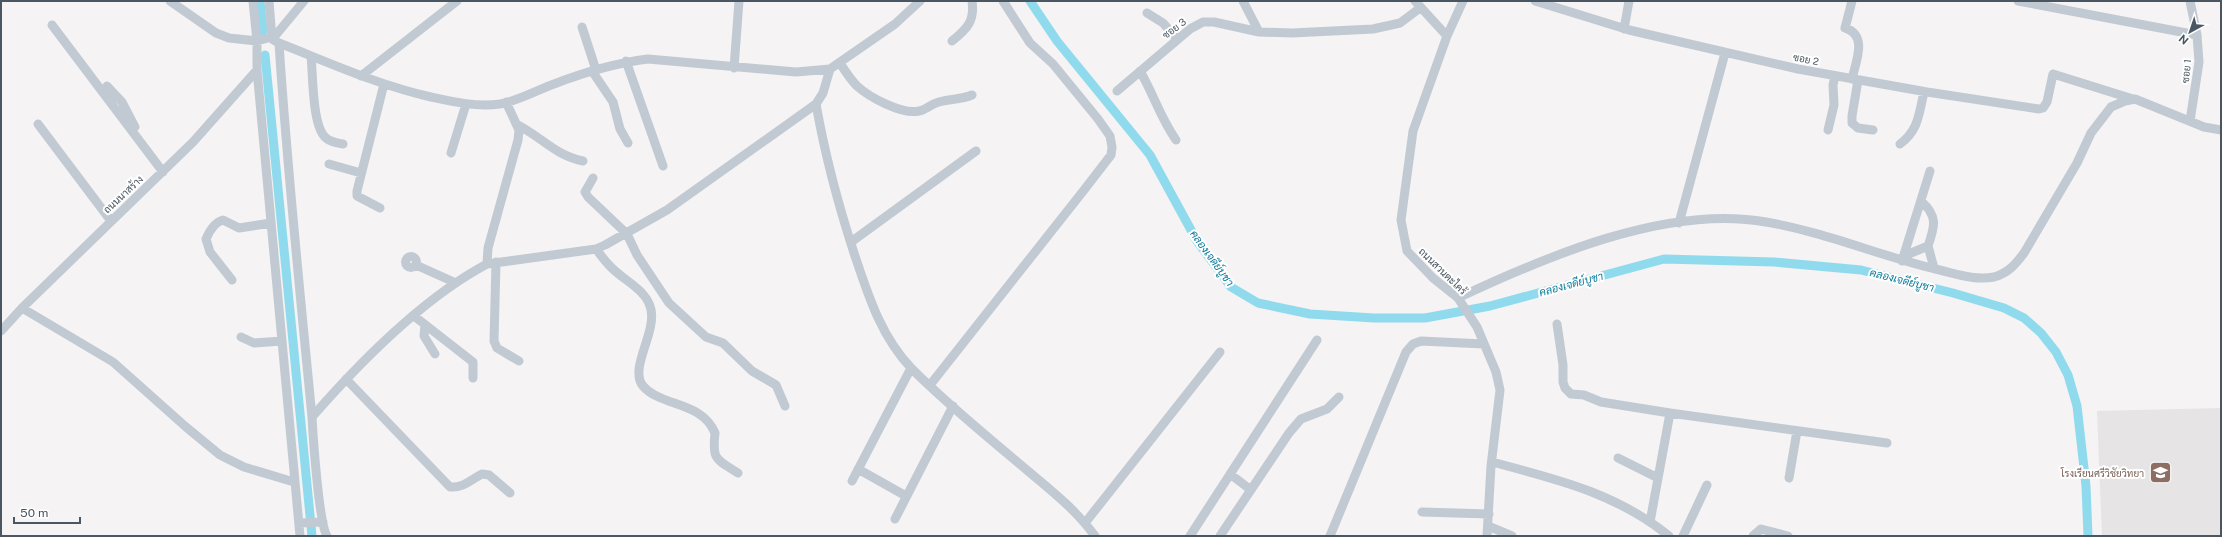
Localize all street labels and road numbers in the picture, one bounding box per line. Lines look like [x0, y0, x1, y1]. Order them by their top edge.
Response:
street label: ซอย 3 [1160, 15, 1188, 41]
street label: ซอย 2 [1792, 51, 1820, 67]
street label: ซอย 1 [2179, 58, 2193, 84]
street label: ถนนนาสร้าง [101, 173, 145, 215]
street label: ถนนสวนตะไคร้ [1417, 245, 1470, 298]

